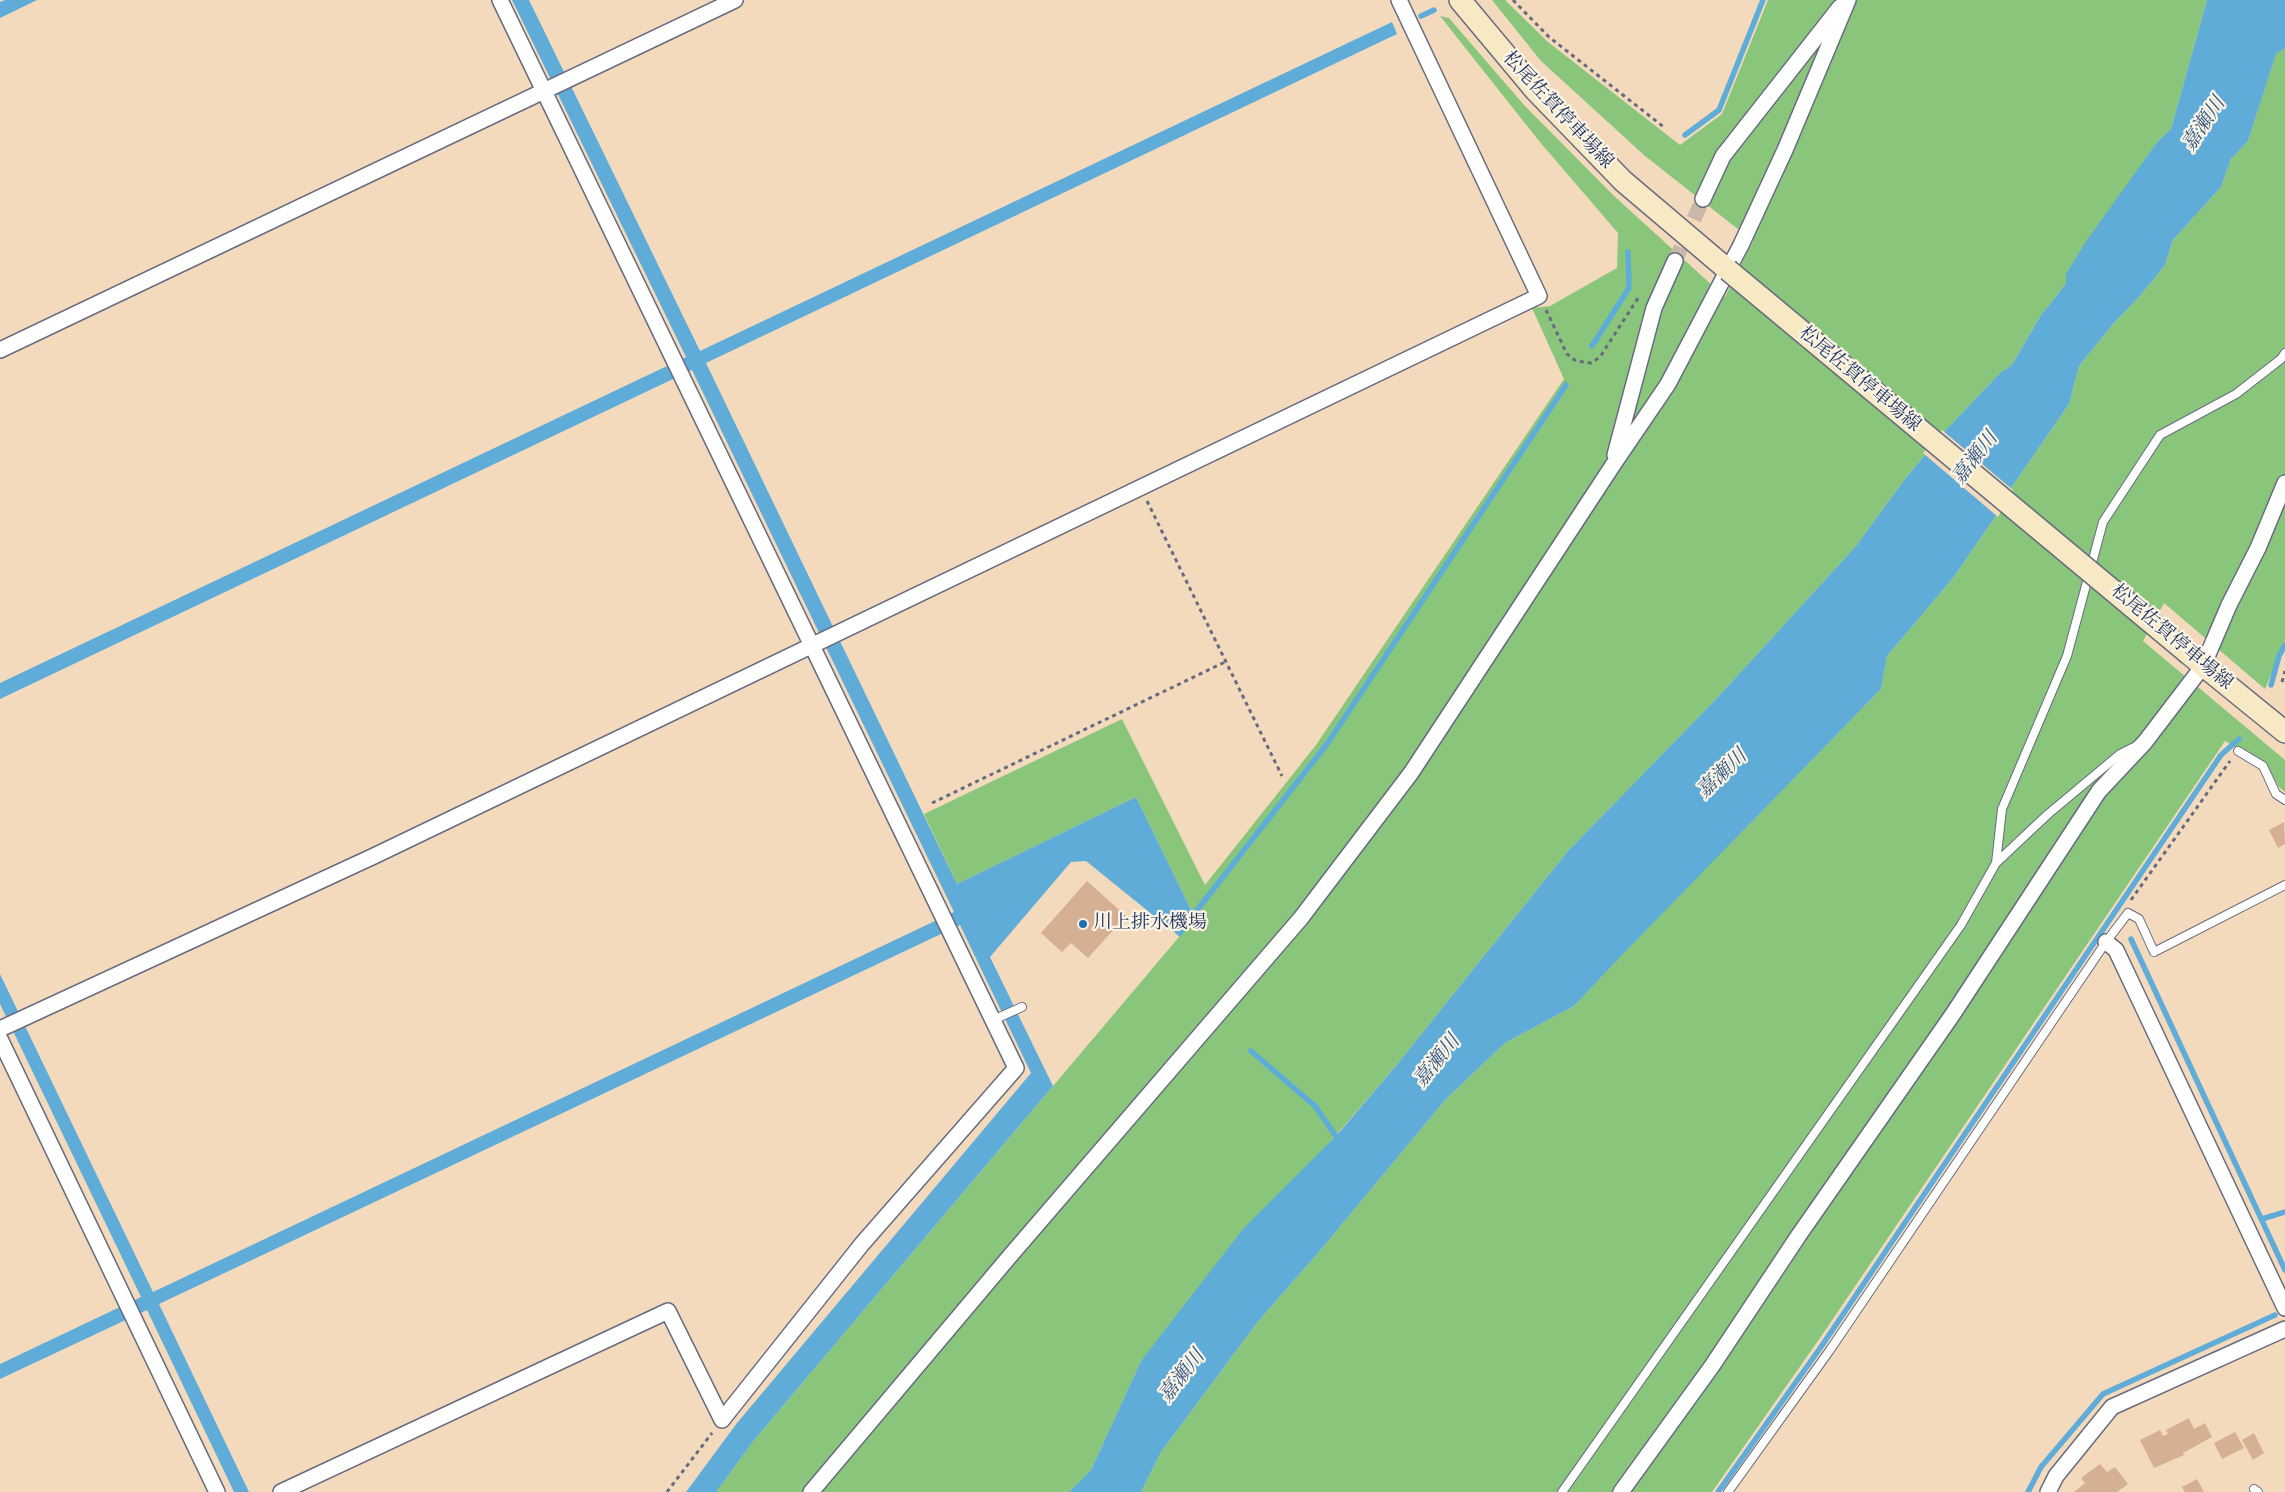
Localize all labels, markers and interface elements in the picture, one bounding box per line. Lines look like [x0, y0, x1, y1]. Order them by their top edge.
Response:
street label: 松尾佐賀停車場線 [1497, 48, 1617, 174]
water label: 嘉瀬川 [2178, 93, 2232, 157]
street label: 松尾佐賀停車場線 [1793, 322, 1925, 438]
water label: 嘉瀬川 [1948, 428, 2004, 490]
street label: 松尾佐賀停車場線 [2105, 580, 2237, 696]
water label: 嘉瀬川 [1693, 746, 1753, 804]
place label: 川上排水機場 [1093, 913, 1207, 935]
marker: 川上排水機場 [1077, 918, 1089, 930]
water label: 嘉瀬川 [1410, 1031, 1466, 1093]
water label: 嘉瀬川 [1155, 1346, 1211, 1408]

